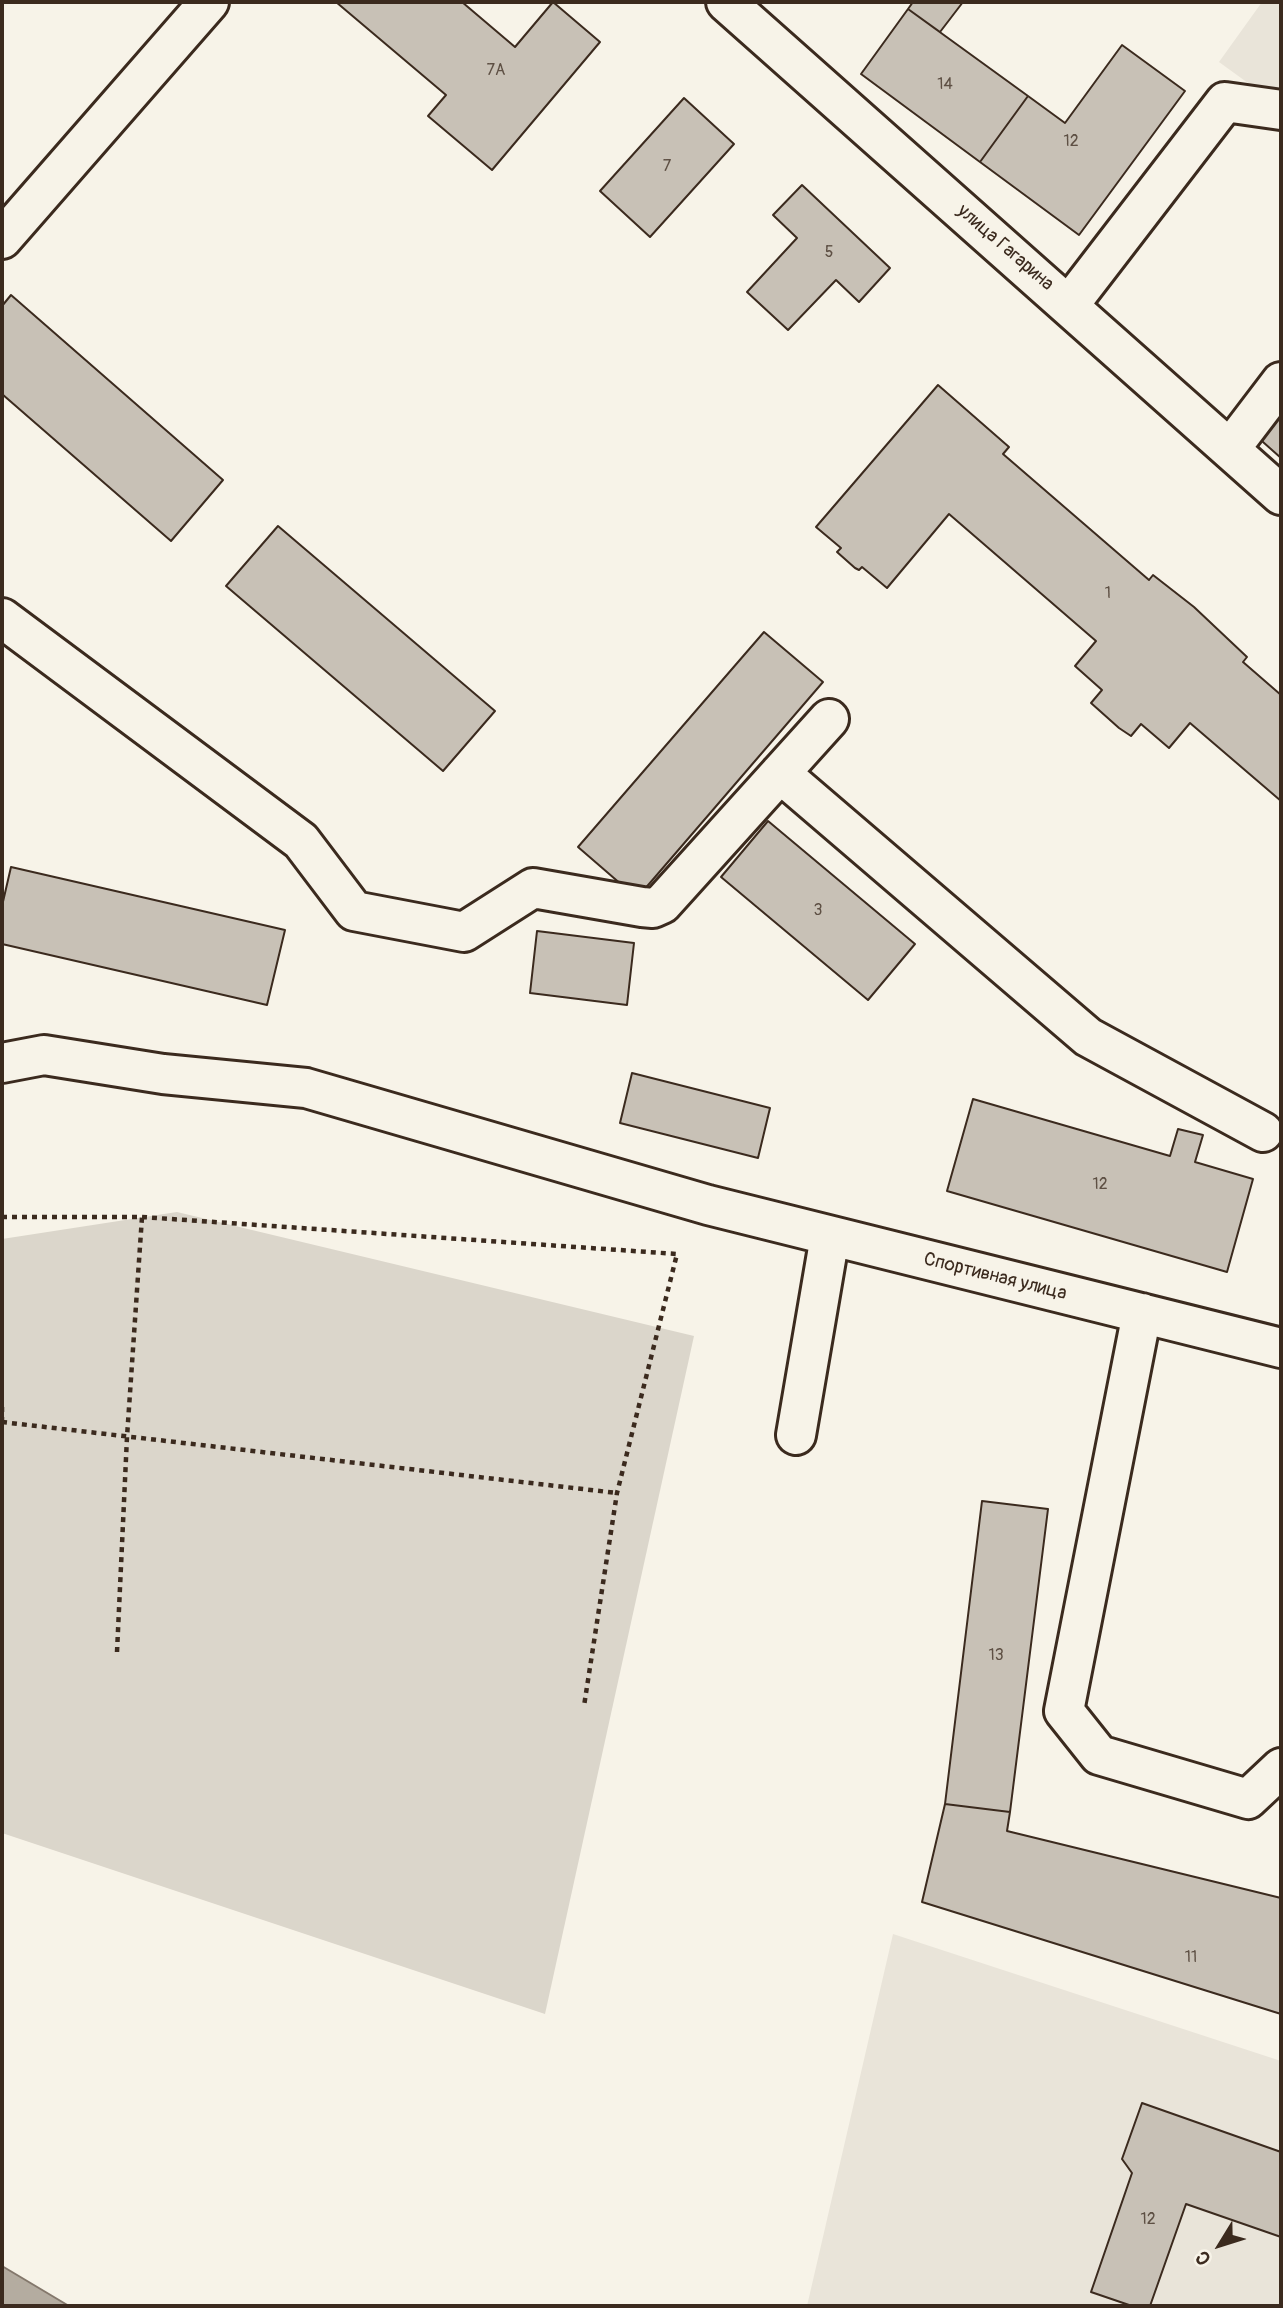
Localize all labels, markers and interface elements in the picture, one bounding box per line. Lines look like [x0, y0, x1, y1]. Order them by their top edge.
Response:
house number: 7А [487, 61, 505, 81]
house number: 14 [937, 75, 953, 95]
house number: 12 [1063, 132, 1079, 152]
house number: 7 [663, 157, 671, 177]
street label: улица Гагарина [952, 200, 1058, 296]
house number: 5 [825, 243, 833, 263]
house number: 1 [1105, 584, 1111, 604]
house number: 3 [814, 901, 822, 921]
house number: 12 [1092, 1175, 1108, 1195]
street label: Спортивная улица [921, 1248, 1069, 1306]
house number: 13 [988, 1646, 1004, 1666]
house number: 11 [1185, 1948, 1197, 1968]
house number: 12 [1140, 2210, 1156, 2230]
north arrow [1185, 2210, 1255, 2280]
text: С [1190, 2246, 1217, 2270]

